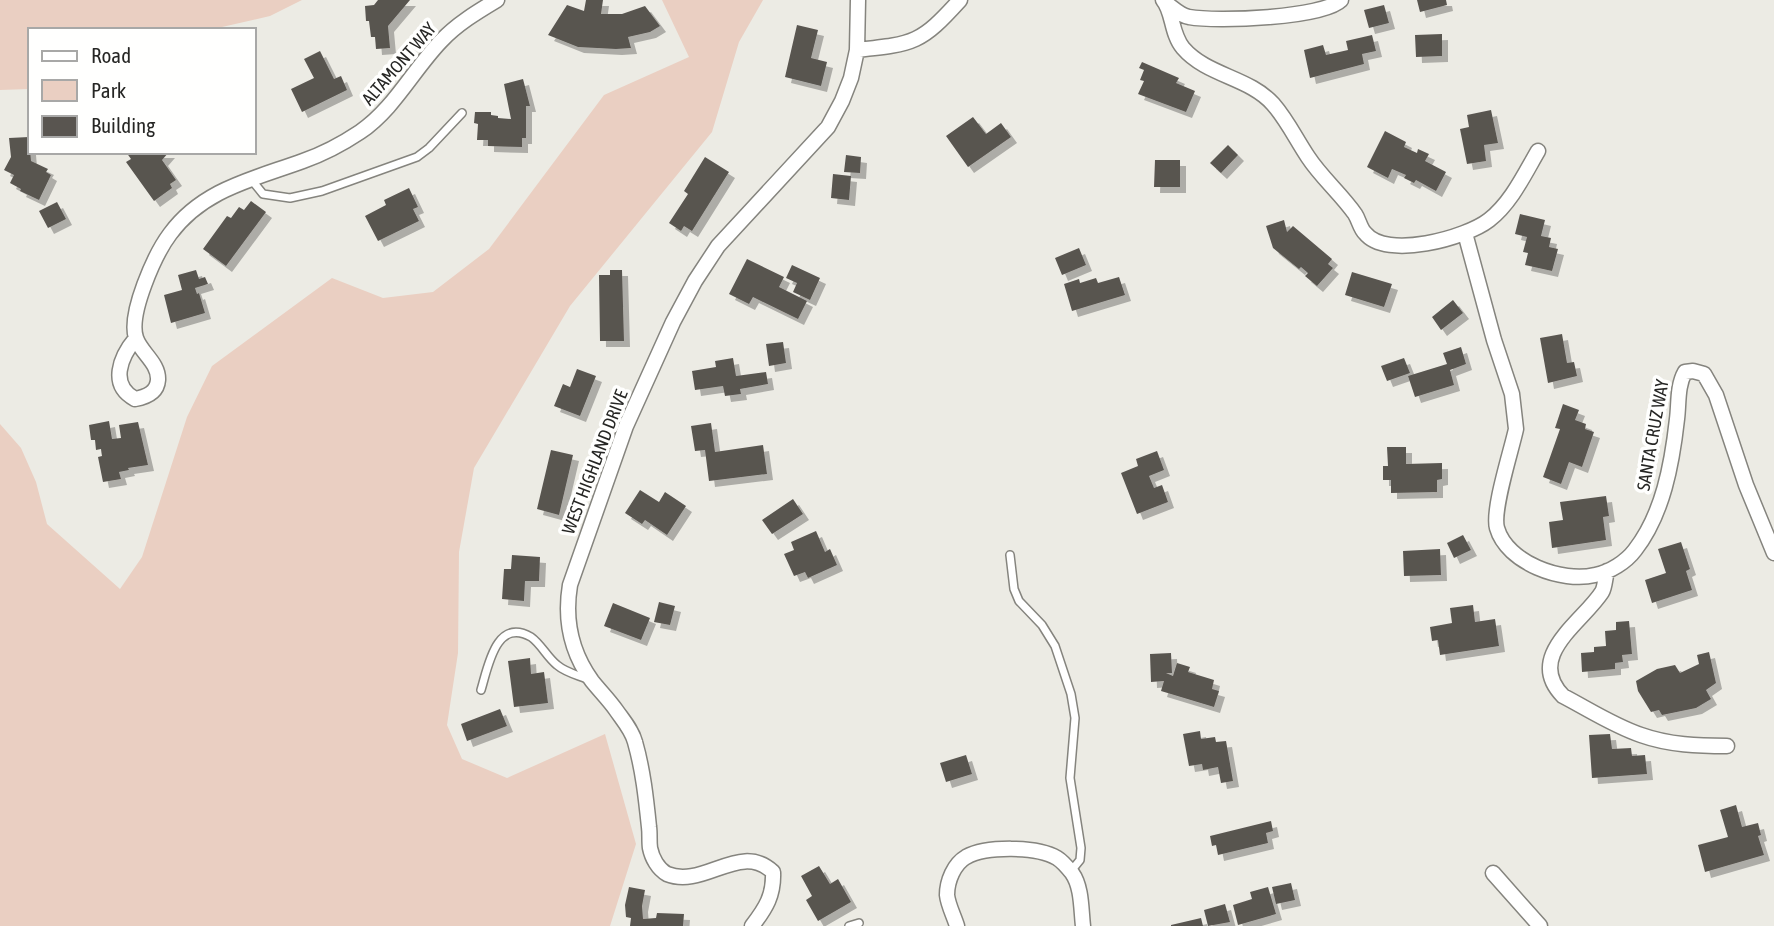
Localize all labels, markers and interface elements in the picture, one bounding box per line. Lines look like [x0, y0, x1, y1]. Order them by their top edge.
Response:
street label: ALTAMONT WAY [357, 18, 440, 109]
legend [28, 28, 256, 154]
text: Road [91, 43, 131, 67]
text: Park [91, 78, 126, 102]
text: Building [91, 113, 155, 137]
street label: SANTA CRUZ WAY [1632, 378, 1673, 492]
street label: WEST HIGHLAND DRIVE [557, 386, 632, 537]

